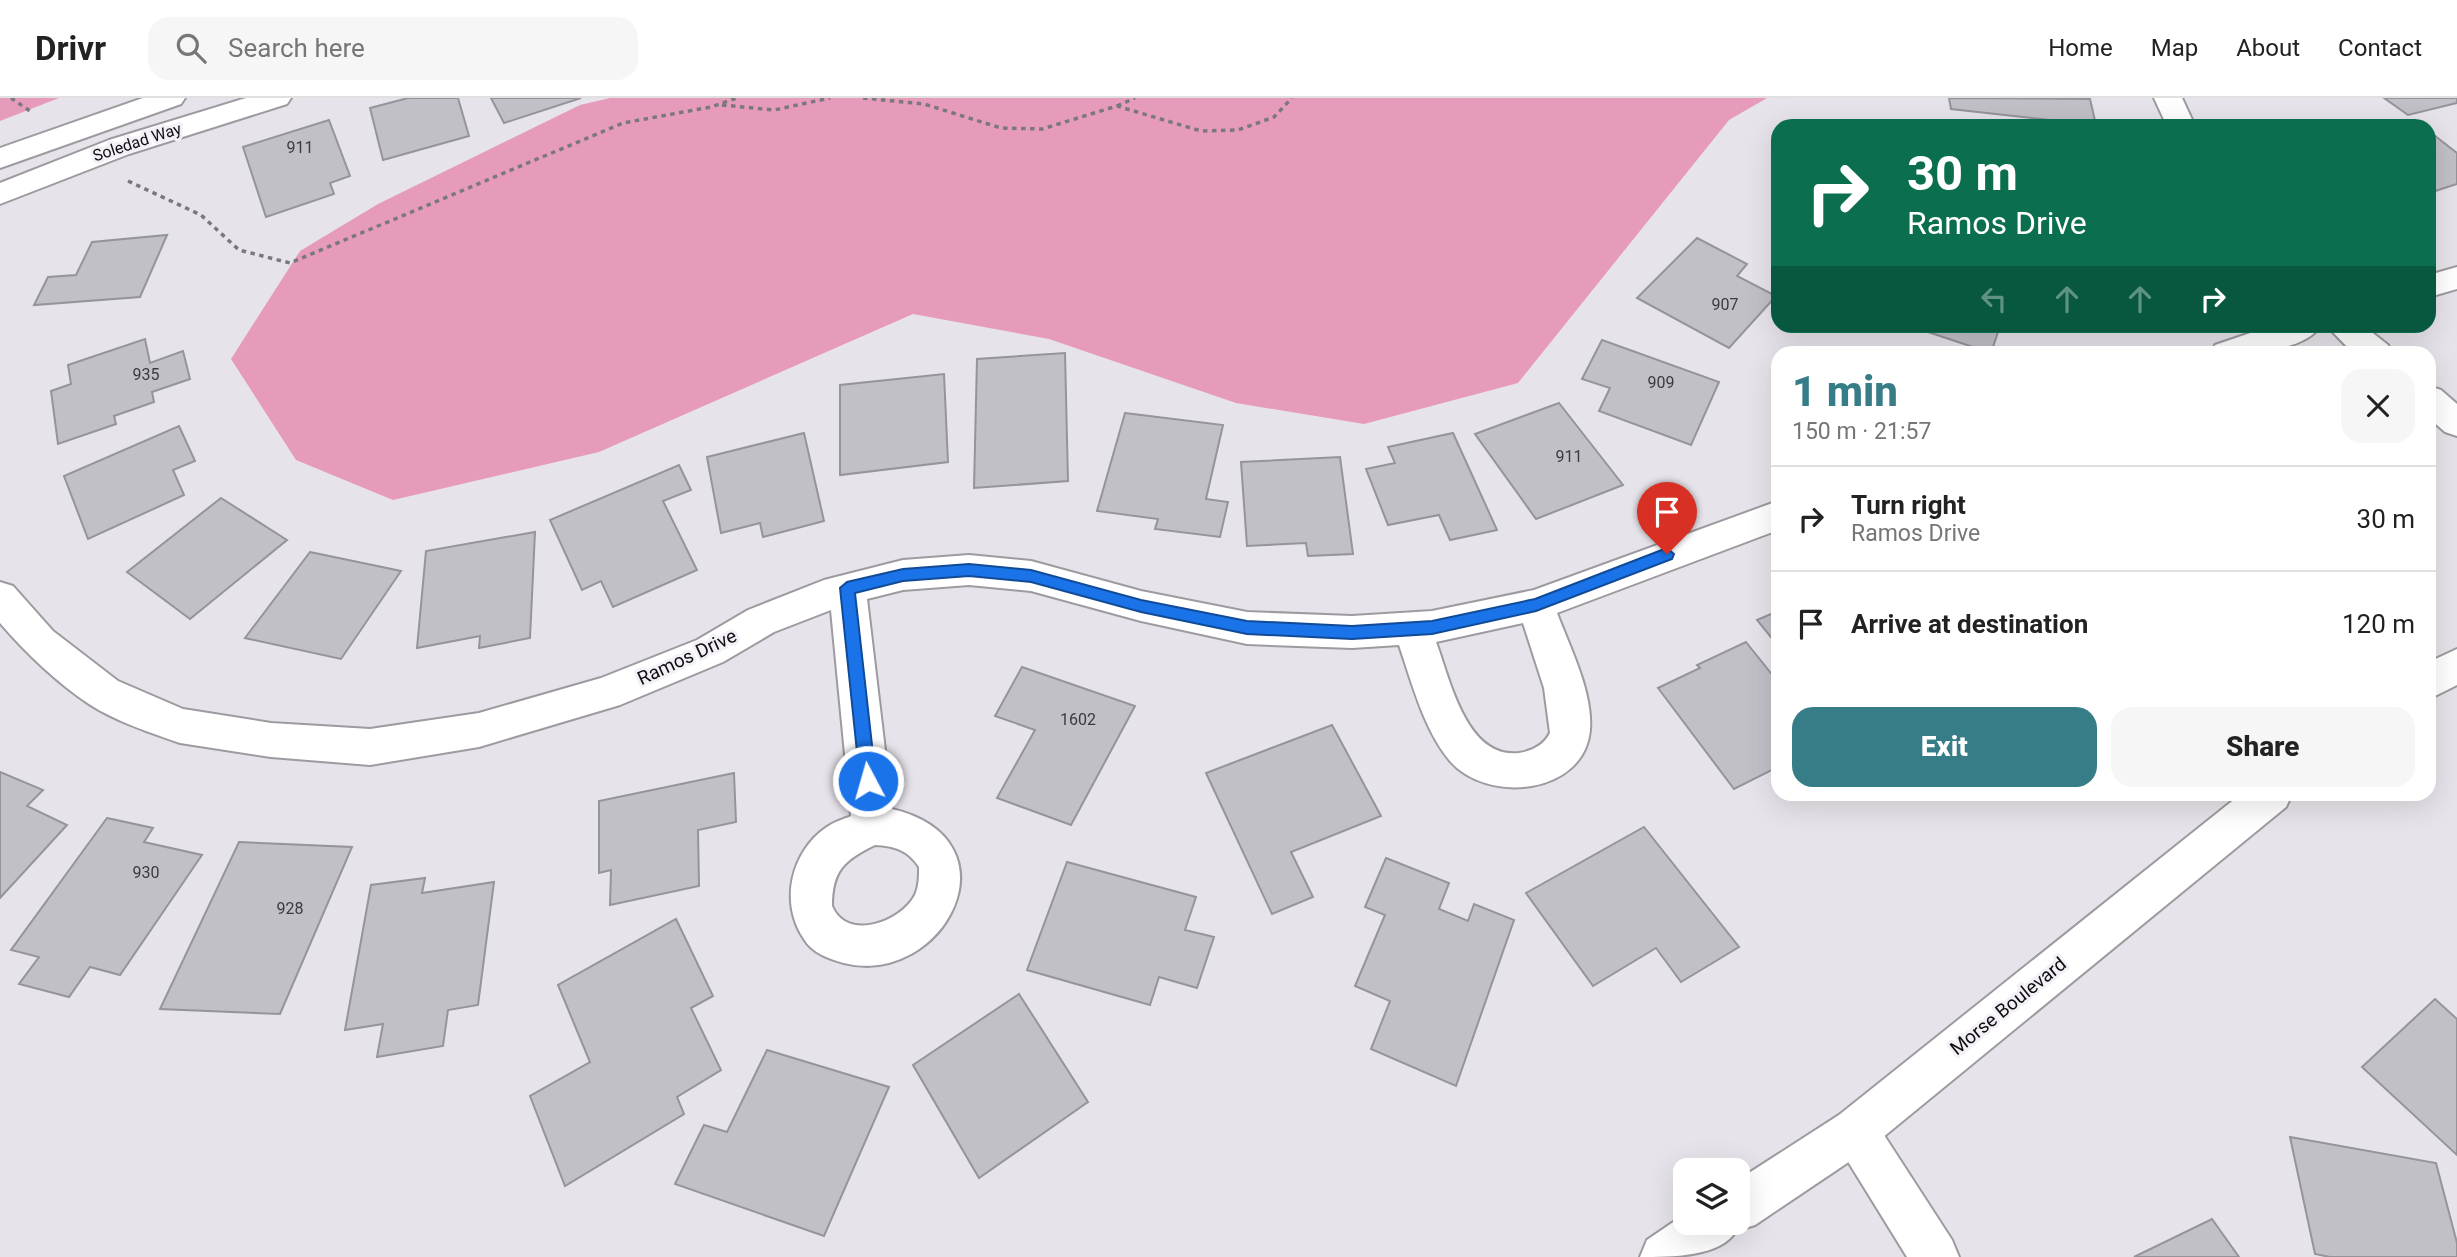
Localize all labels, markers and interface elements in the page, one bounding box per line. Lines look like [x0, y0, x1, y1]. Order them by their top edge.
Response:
search box [148, 17, 638, 80]
text: Drivr [35, 29, 106, 68]
icon: search [172, 29, 210, 67]
text: Search here [228, 33, 365, 63]
text: Home [2048, 34, 2113, 62]
text: Map [2151, 34, 2198, 62]
text: About [2236, 34, 2300, 62]
text: Contact [2338, 34, 2422, 62]
street label: Soledad Way [90, 119, 184, 165]
house number: 911 [287, 138, 313, 157]
text: 30 m [1907, 145, 2018, 202]
icon: right [1792, 147, 1883, 238]
text: Ramos Drive [1907, 204, 2087, 242]
icon: left [1975, 280, 2013, 318]
icon: ahead [2048, 280, 2086, 318]
icon: ahead [2121, 280, 2159, 318]
icon: right [2194, 280, 2232, 318]
house number: 907 [1712, 295, 1738, 314]
house number: 935 [133, 365, 159, 384]
text: 1 min [1792, 367, 1898, 416]
button: close [2341, 369, 2415, 443]
house number: 909 [1648, 373, 1674, 392]
text: 150 m · 21:57 [1792, 418, 1931, 445]
house number: 911 [1556, 447, 1582, 466]
pin [1637, 482, 1697, 554]
text: Turn right [1851, 490, 1966, 520]
icon: arrive [1648, 493, 1686, 531]
icon: right [1792, 500, 1830, 538]
text: 30 m [2357, 504, 2415, 534]
text: Ramos Drive [1851, 520, 1980, 547]
icon: arrive [1792, 605, 1830, 643]
text: Arrive at destination [1851, 609, 2088, 639]
text: 120 m [2342, 609, 2415, 639]
street label: Ramos Drive [634, 624, 740, 690]
button: Exit [1792, 707, 2097, 787]
button: Share [2111, 707, 2415, 787]
house number: 1602 [1060, 710, 1096, 729]
position arrow [831, 744, 905, 818]
house number: 930 [133, 863, 159, 882]
house number: 928 [277, 899, 303, 918]
street label: Morse Boulevard [1945, 952, 2071, 1060]
map controls [1673, 1158, 1750, 1235]
button: layers [1673, 1158, 1750, 1235]

